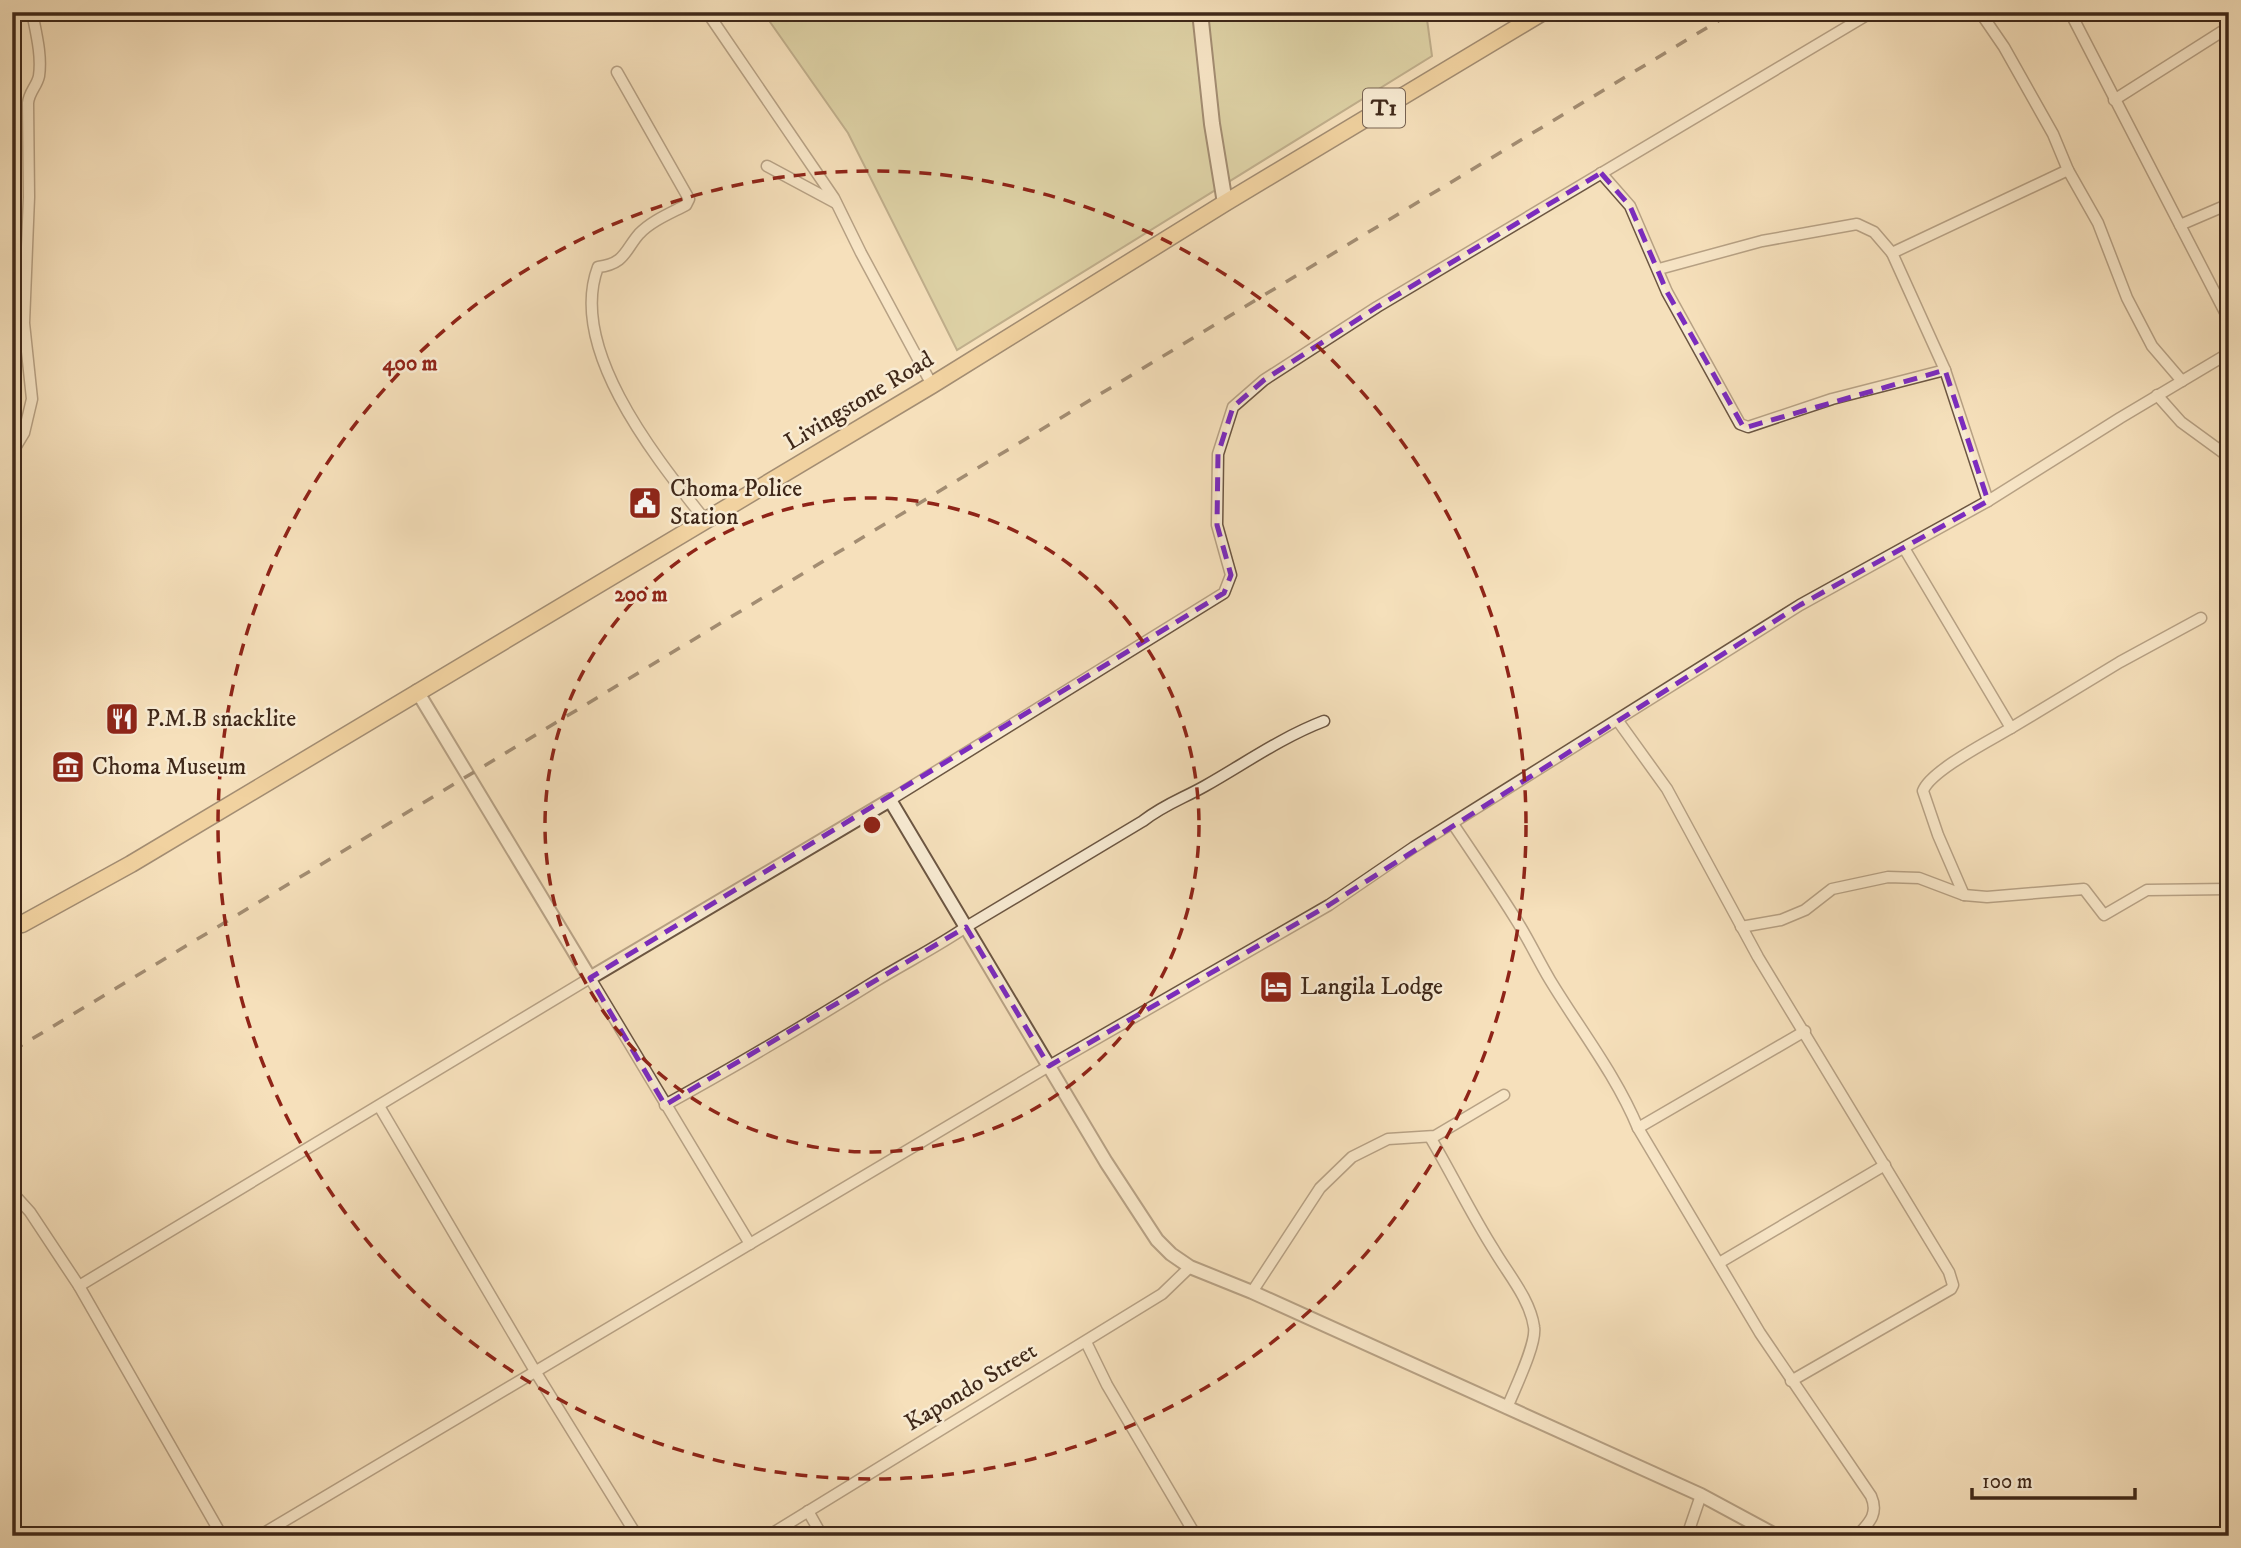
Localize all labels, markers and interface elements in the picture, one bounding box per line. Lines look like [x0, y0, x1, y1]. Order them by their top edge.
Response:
road number: T1 [1363, 88, 1405, 128]
street label: Livingstone Road [779, 345, 939, 457]
text: 400 m [383, 351, 438, 377]
place label: Choma Police Station [670, 474, 802, 532]
public building icon: Choma Police Station [626, 484, 664, 522]
text: 200 m [614, 582, 668, 608]
restaurant icon: P.M.B snacklite [103, 700, 141, 738]
place label: P.M.B snacklite [146, 704, 296, 734]
museum icon: Choma Museum [49, 748, 87, 786]
place label: Choma Museum [92, 752, 246, 782]
centre of rings [860, 813, 884, 837]
hotel icon: Langila Lodge [1257, 968, 1295, 1006]
place label: Langila Lodge [1300, 972, 1443, 1002]
street label: Kapondo Street [899, 1336, 1043, 1438]
scale bar [1972, 1457, 2134, 1501]
text: 100 m [1982, 1469, 2033, 1495]

